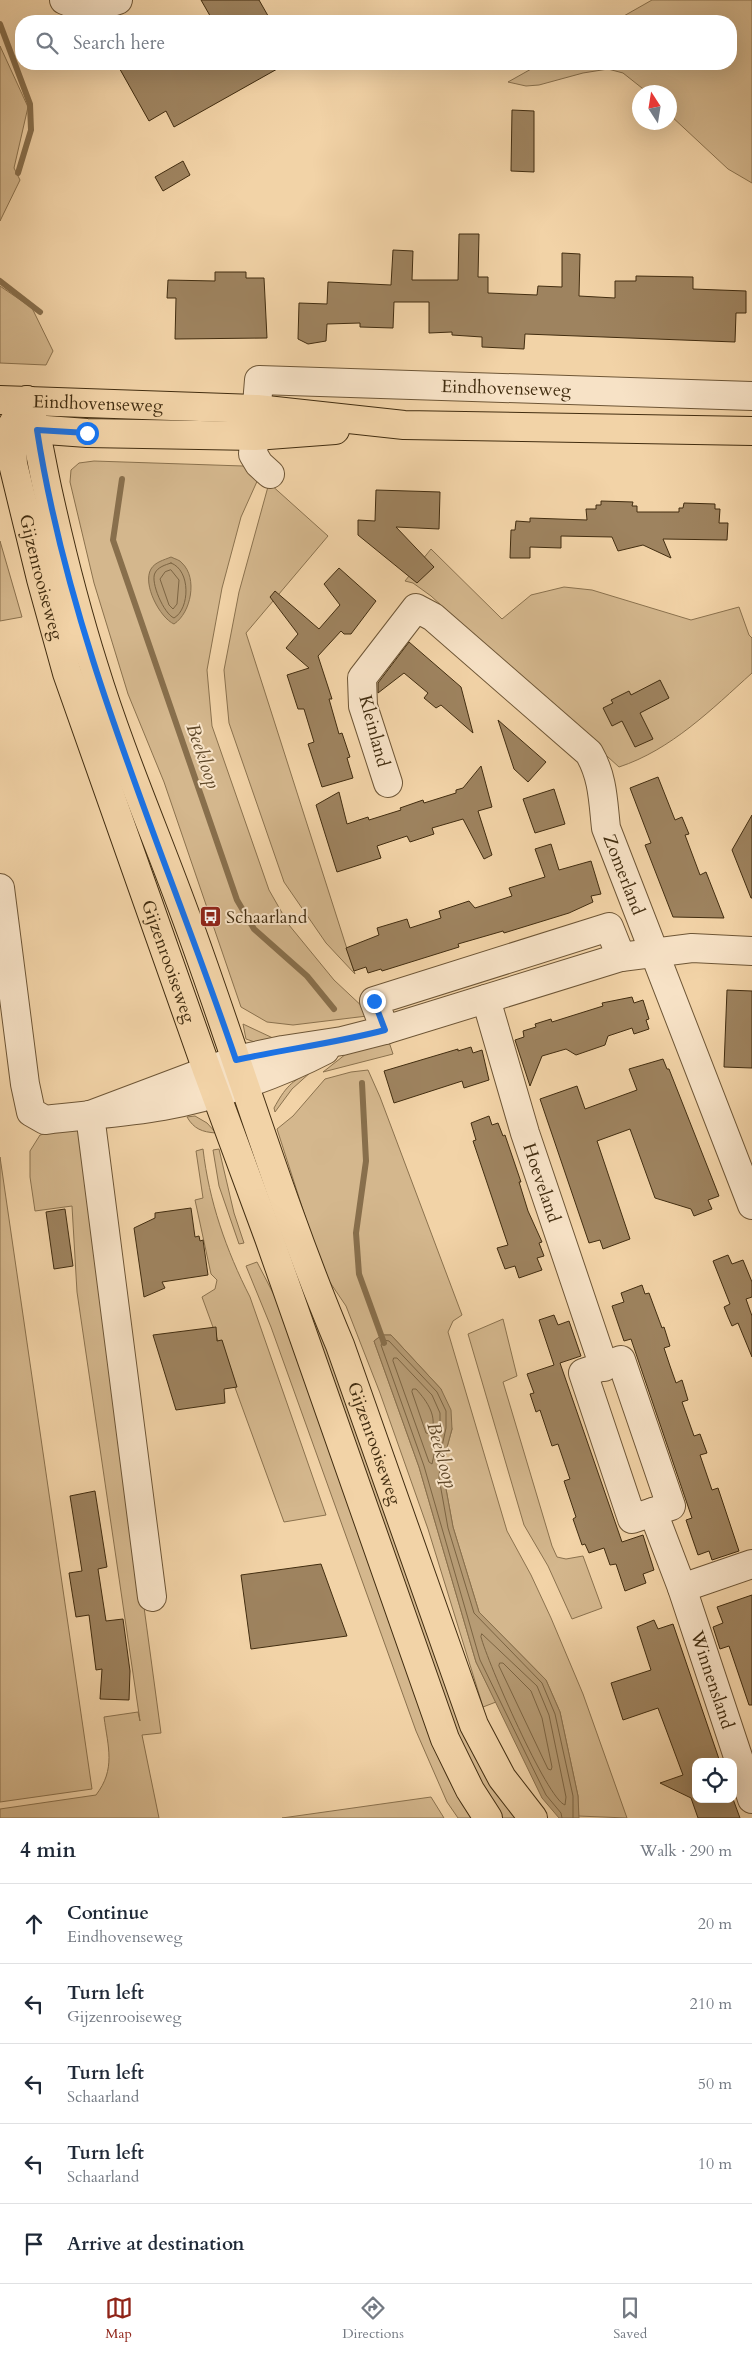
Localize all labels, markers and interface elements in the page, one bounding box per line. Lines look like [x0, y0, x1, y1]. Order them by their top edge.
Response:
search box [15, 15, 737, 70]
icon: search [33, 29, 61, 57]
text: Search here [73, 30, 165, 56]
north arrow [632, 85, 677, 130]
street label: Eindhovenseweg [441, 373, 572, 403]
street label: Eindhovenseweg [32, 389, 164, 418]
route start [76, 422, 99, 445]
street label: Gijzenrooiseweg [13, 512, 70, 644]
street label: Kleinland [352, 692, 396, 770]
water label: Beekloop [180, 720, 226, 792]
street label: Zomerland [597, 830, 651, 919]
street label: Gijzenrooiseweg [135, 896, 202, 1027]
bus stop icon: Schaarland [198, 905, 222, 929]
place label: Schaarland [226, 905, 308, 930]
route end [363, 990, 386, 1013]
street label: Hoeveland [517, 1140, 567, 1226]
street label: Gijzenrooiseweg [341, 1378, 408, 1509]
water label: Beekloop [420, 1419, 464, 1491]
street label: Winnensland [684, 1626, 740, 1733]
map controls [692, 1758, 737, 1803]
button: locate [692, 1758, 737, 1803]
text: 4 min [20, 1836, 76, 1865]
text: Walk · 290 m [640, 1840, 732, 1862]
text: Continue [67, 1900, 149, 1926]
icon: ahead [20, 1910, 48, 1938]
text: 20 m [698, 1913, 732, 1935]
text: Eindhovenseweg [67, 1926, 183, 1948]
text: Turn left [67, 1980, 144, 2006]
icon: left [20, 1990, 48, 2018]
text: 210 m [690, 1993, 732, 2015]
text: Gijzenrooiseweg [67, 2006, 182, 2028]
text: Turn left [67, 2060, 144, 2086]
icon: left [20, 2070, 48, 2098]
text: 50 m [698, 2073, 732, 2095]
text: Schaarland [67, 2086, 139, 2108]
text: Turn left [67, 2140, 144, 2166]
icon: left [20, 2150, 48, 2178]
text: 10 m [698, 2153, 732, 2175]
text: Schaarland [67, 2166, 139, 2188]
icon: arrive [20, 2230, 48, 2258]
text: Arrive at destination [67, 2231, 244, 2257]
tab: Map [105, 2294, 133, 2343]
tab: Directions [342, 2294, 404, 2343]
tab: Saved [613, 2294, 647, 2343]

